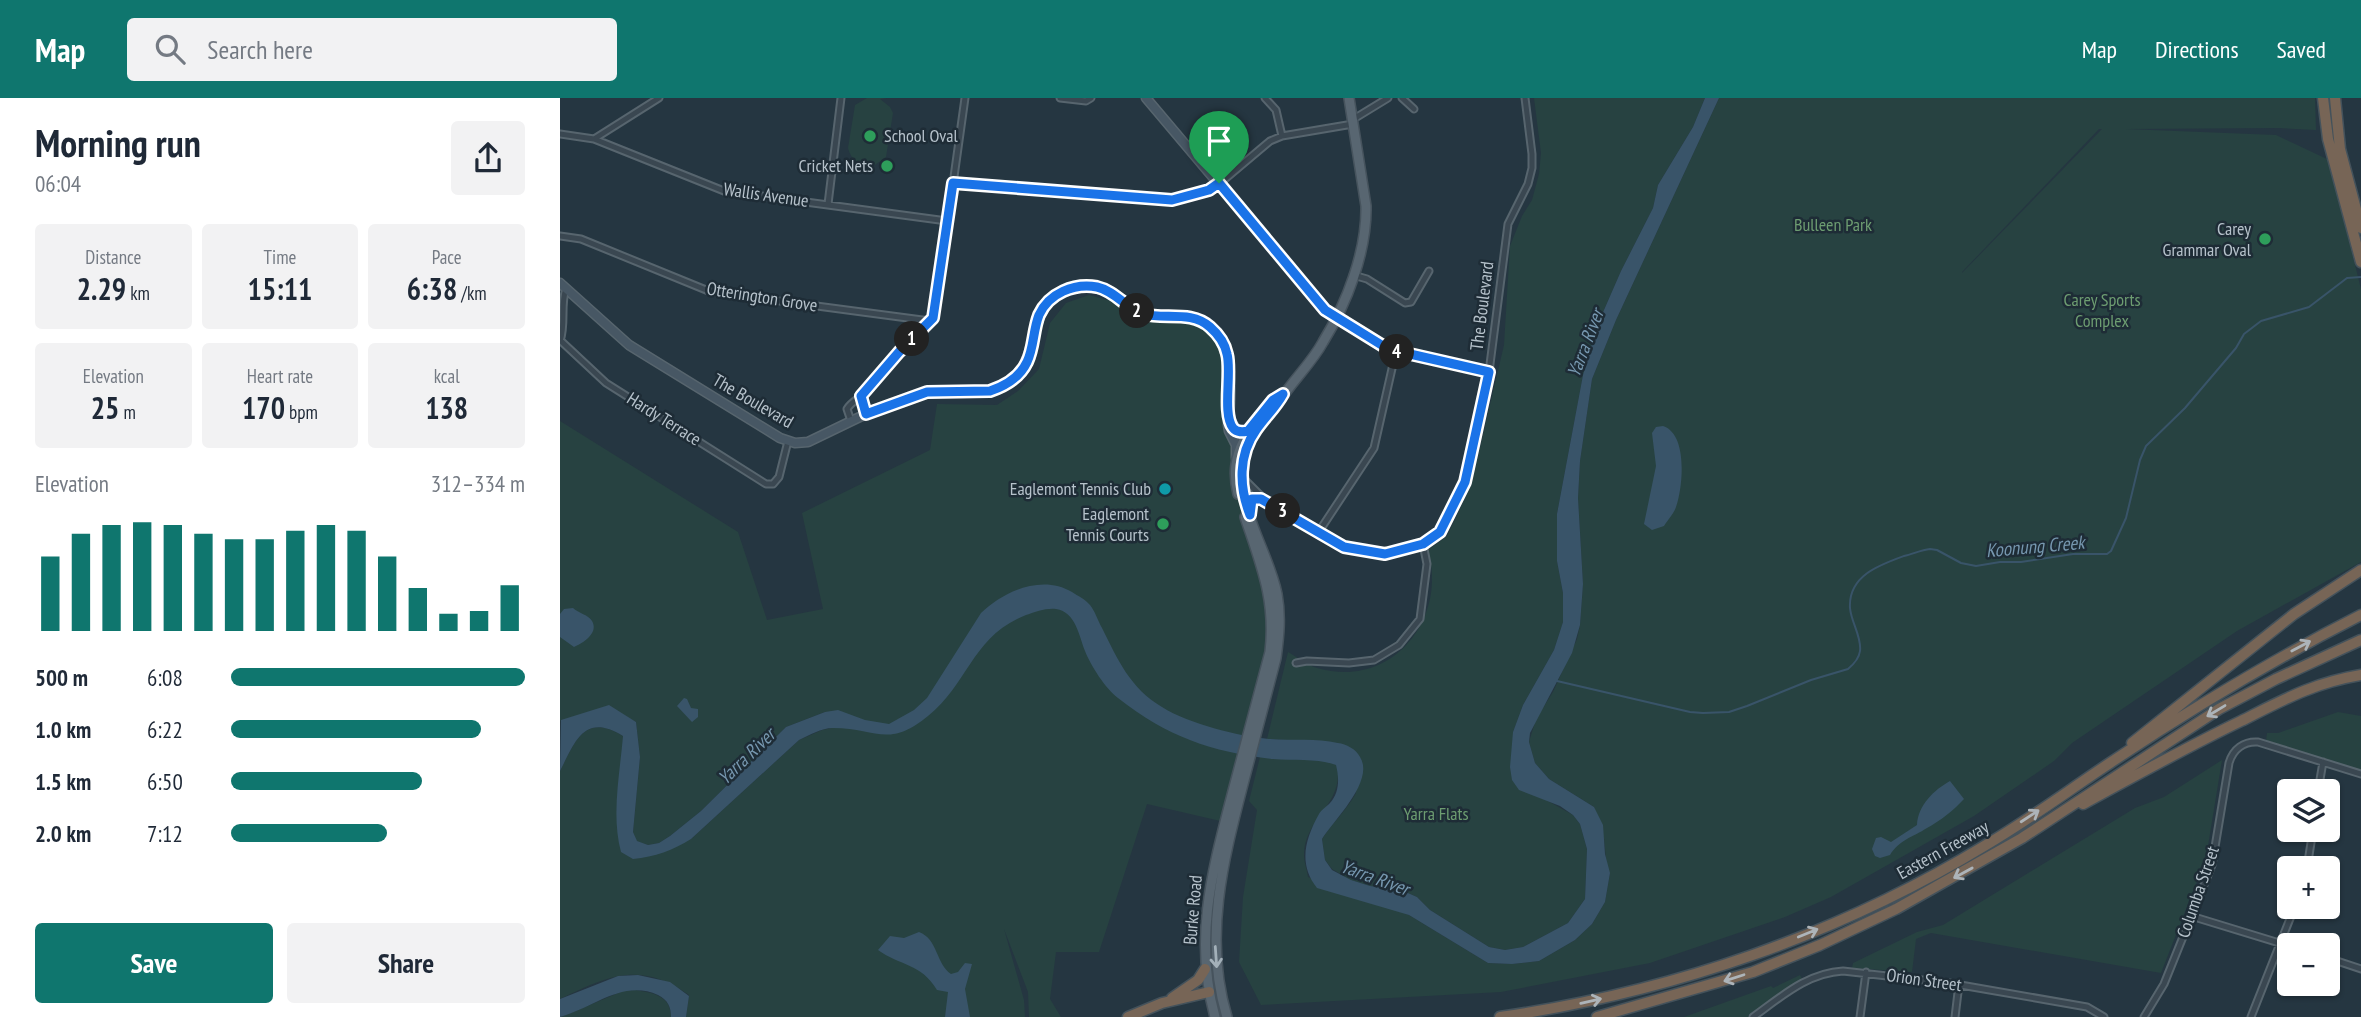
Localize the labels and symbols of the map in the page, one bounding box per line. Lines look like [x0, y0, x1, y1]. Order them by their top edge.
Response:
pin [1189, 111, 1249, 183]
place label: School Oval [884, 124, 958, 147]
marker: School Oval [862, 128, 878, 144]
place label: Cricket Nets [799, 154, 873, 177]
marker: Cricket Nets [879, 158, 895, 174]
street label: Wallis Avenue [722, 177, 810, 212]
park label: Bulleen Park [1794, 213, 1872, 236]
place label: Carey Grammar Oval [2163, 217, 2252, 261]
marker: Carey Grammar Oval [2257, 231, 2273, 247]
street label: The Boulevard [1465, 260, 1498, 352]
street label: Otterington Grove [705, 276, 819, 317]
park label: Carey Sports Complex [2063, 288, 2141, 332]
pin: 2 [1120, 294, 1154, 328]
water label: Yarra River [1561, 303, 1610, 380]
pin: 1 [894, 322, 930, 356]
pin: 4 [1380, 334, 1414, 370]
street label: The Boulevard [709, 368, 798, 433]
street label: Hardy Terrace [623, 387, 706, 450]
place label: Eaglemont Tennis Club [1010, 477, 1151, 500]
marker: Eaglemont Tennis Club [1157, 481, 1173, 497]
pin: 3 [1266, 494, 1300, 528]
place label: Eaglemont Tennis Courts [1066, 502, 1149, 546]
marker: Eaglemont Tennis Courts [1155, 516, 1171, 532]
water label: Koonung Creek [1985, 530, 2088, 562]
one-way arrow [2290, 638, 2311, 652]
one-way arrow [2207, 704, 2227, 718]
water label: Yarra River [712, 721, 782, 789]
park label: Yarra Flats [1403, 802, 1469, 825]
one-way arrow [2020, 809, 2039, 824]
street label: Eastern Freeway [1893, 815, 1993, 884]
street label: Columba Street [2171, 843, 2224, 941]
water label: Yarra River [1338, 854, 1415, 901]
one-way arrow [1953, 867, 1974, 880]
street label: Burke Road [1178, 874, 1207, 946]
one-way arrow [1796, 926, 1818, 939]
one-way arrow [1210, 945, 1223, 968]
street label: Orion Street [1885, 963, 1963, 996]
one-way arrow [1724, 973, 1746, 985]
one-way arrow [1579, 994, 1602, 1008]

